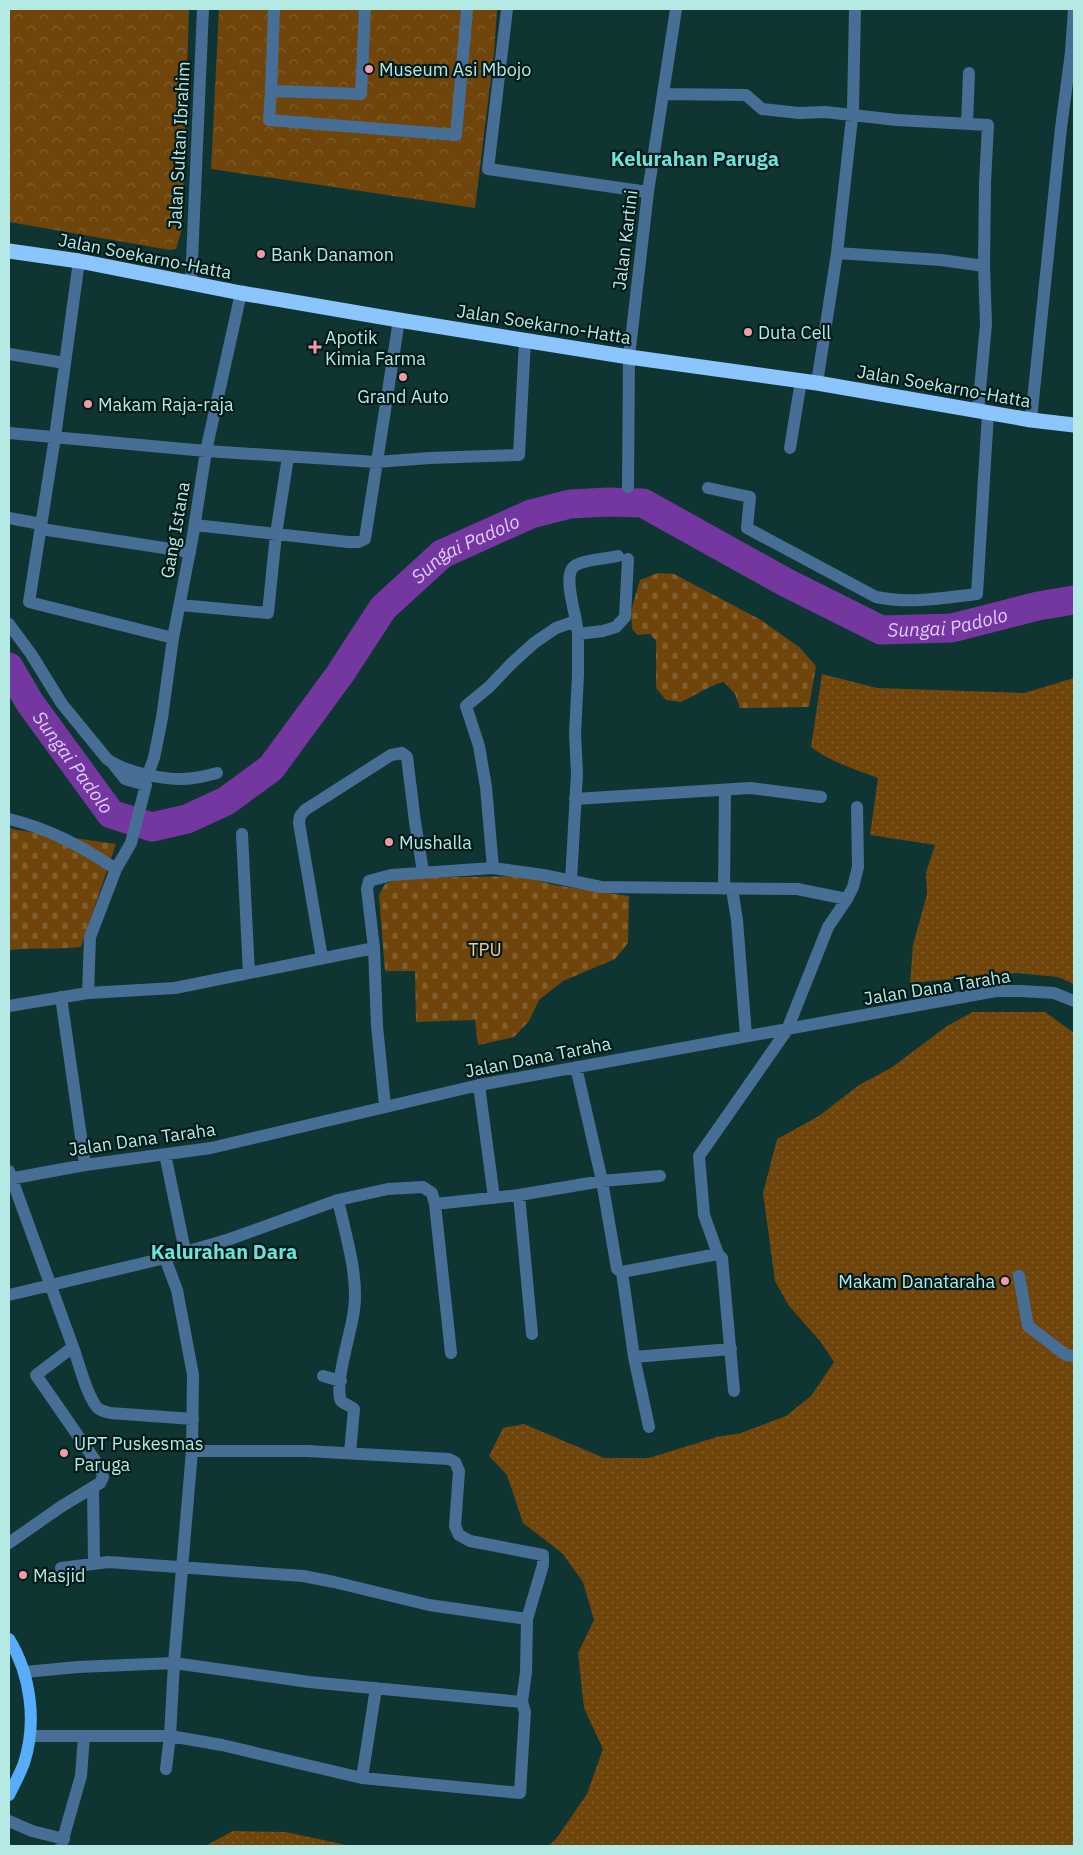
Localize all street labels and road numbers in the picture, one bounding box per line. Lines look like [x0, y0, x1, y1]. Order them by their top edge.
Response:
street label: Jalan Sultan Ibrahim [163, 61, 195, 229]
street label: Jalan Kartini [607, 189, 643, 291]
street label: Jalan Soekarno-Hatta [56, 228, 234, 284]
street label: Jalan Soekarno-Hatta [455, 299, 633, 349]
street label: Jalan Soekarno-Hatta [855, 359, 1033, 413]
street label: Gang Istana [155, 480, 195, 580]
street label: Jalan Dana Taraha [862, 964, 1012, 1010]
street label: Jalan Dana Taraha [463, 1032, 613, 1082]
street label: Jalan Dana Taraha [67, 1117, 217, 1161]

